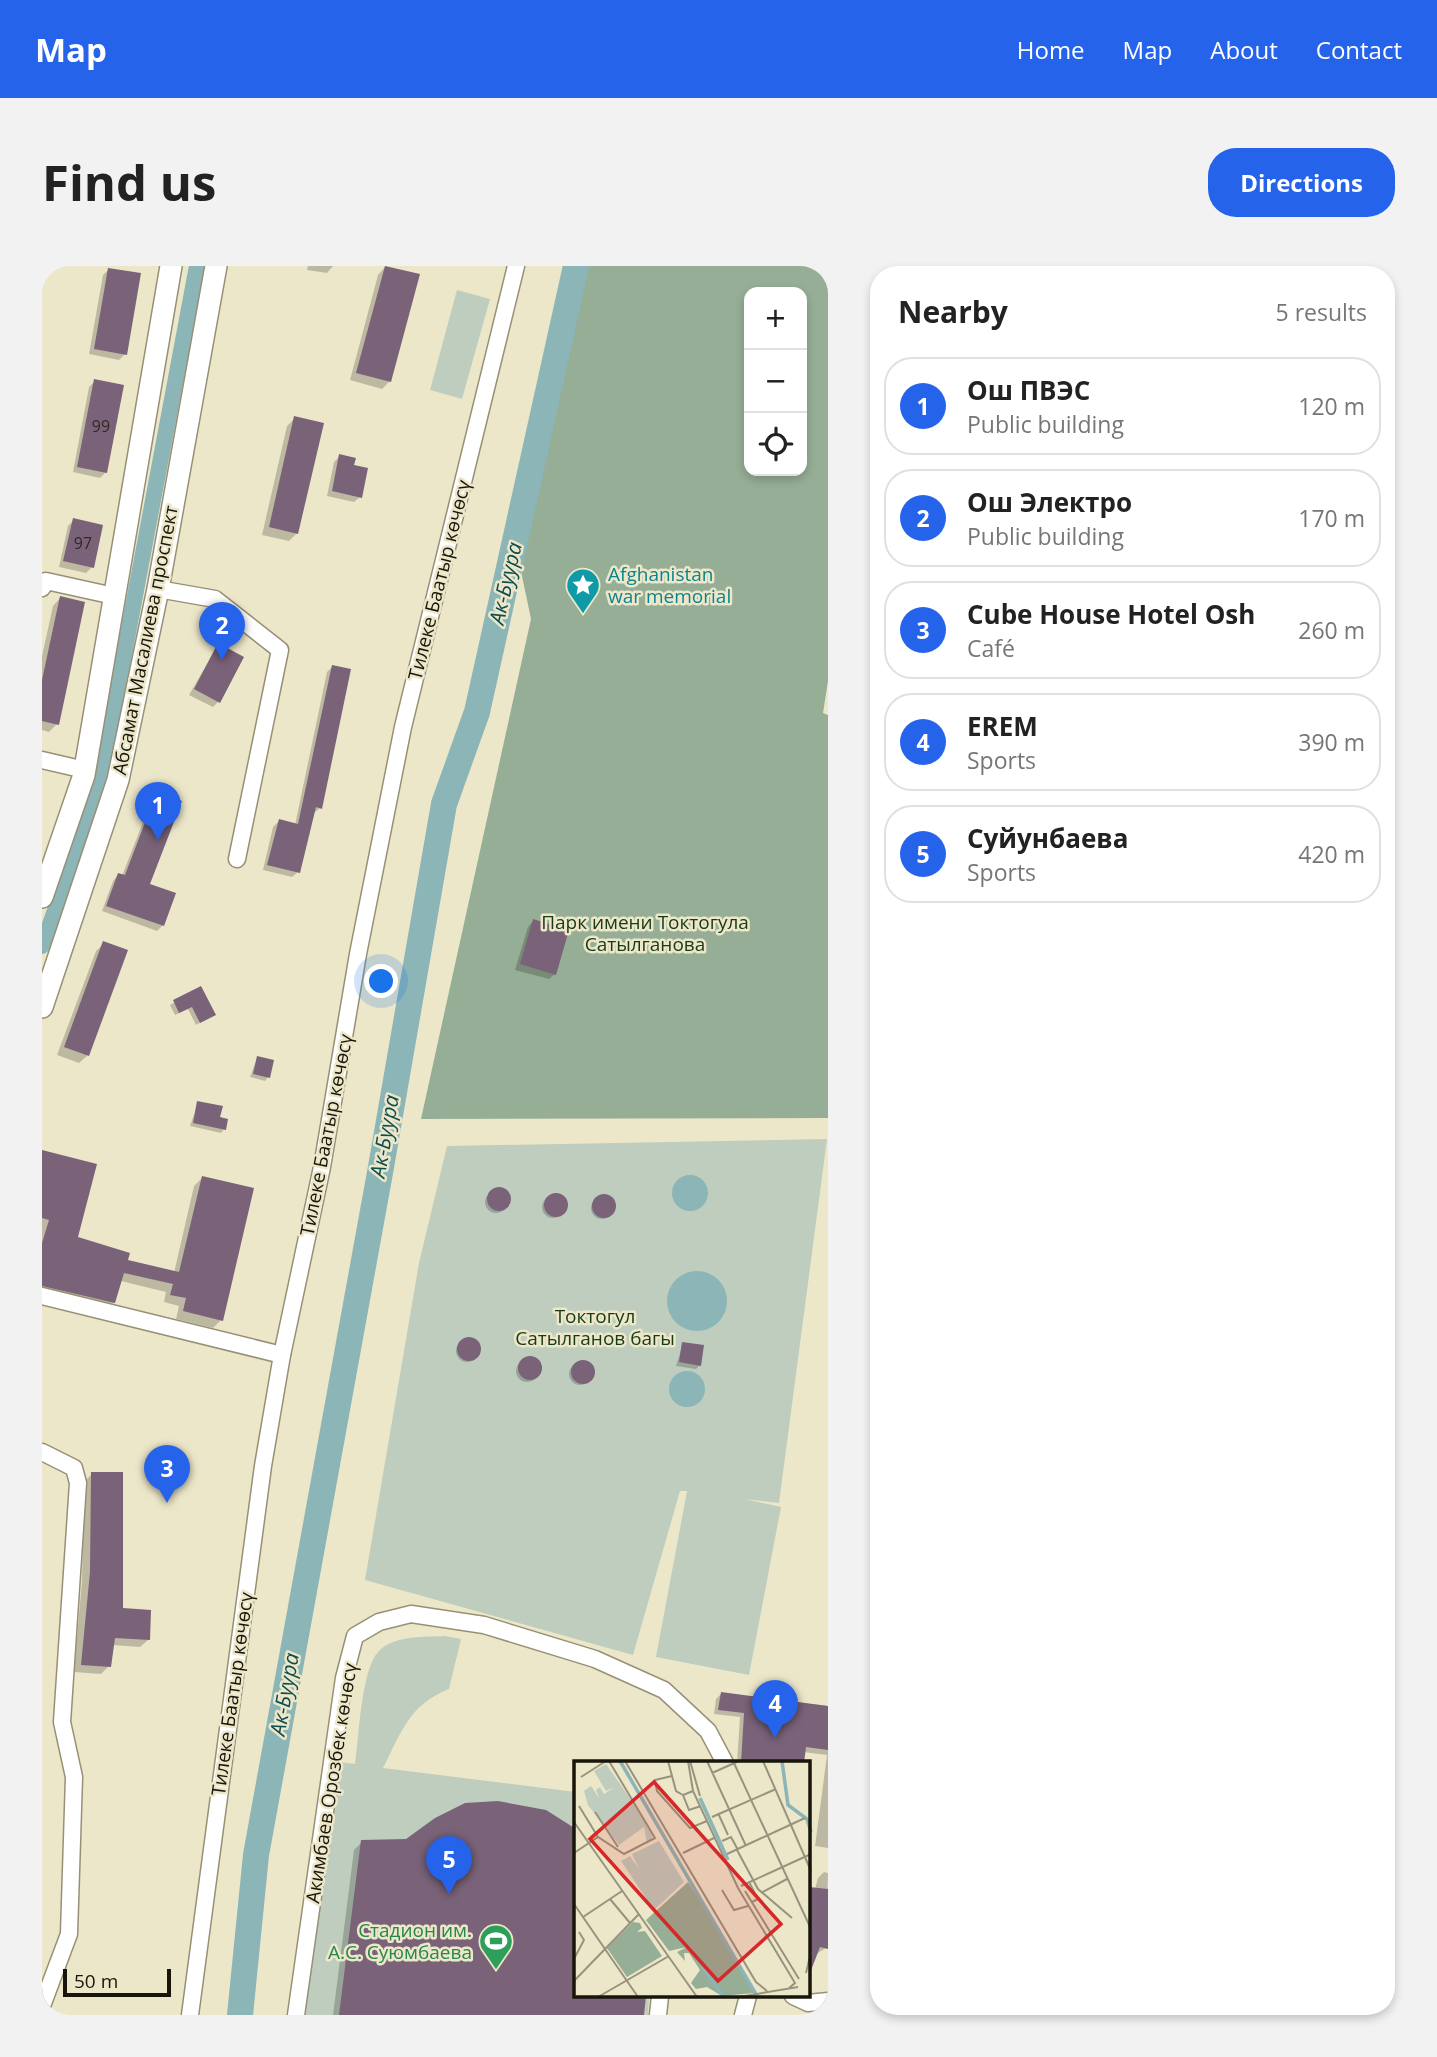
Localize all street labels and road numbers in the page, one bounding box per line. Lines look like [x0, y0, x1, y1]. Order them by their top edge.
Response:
street label: Тилеке Баатыр көчөсү [402, 477, 477, 683]
street label: Абсамат Масалиева проспект [106, 503, 184, 777]
street label: Тилеке Баатыр көчөсү [294, 1031, 358, 1238]
street label: Тилеке Баатыр көчөсү [205, 1590, 259, 1797]
street label: Акимбаев Орозбек көчөсү [299, 1661, 363, 1905]

